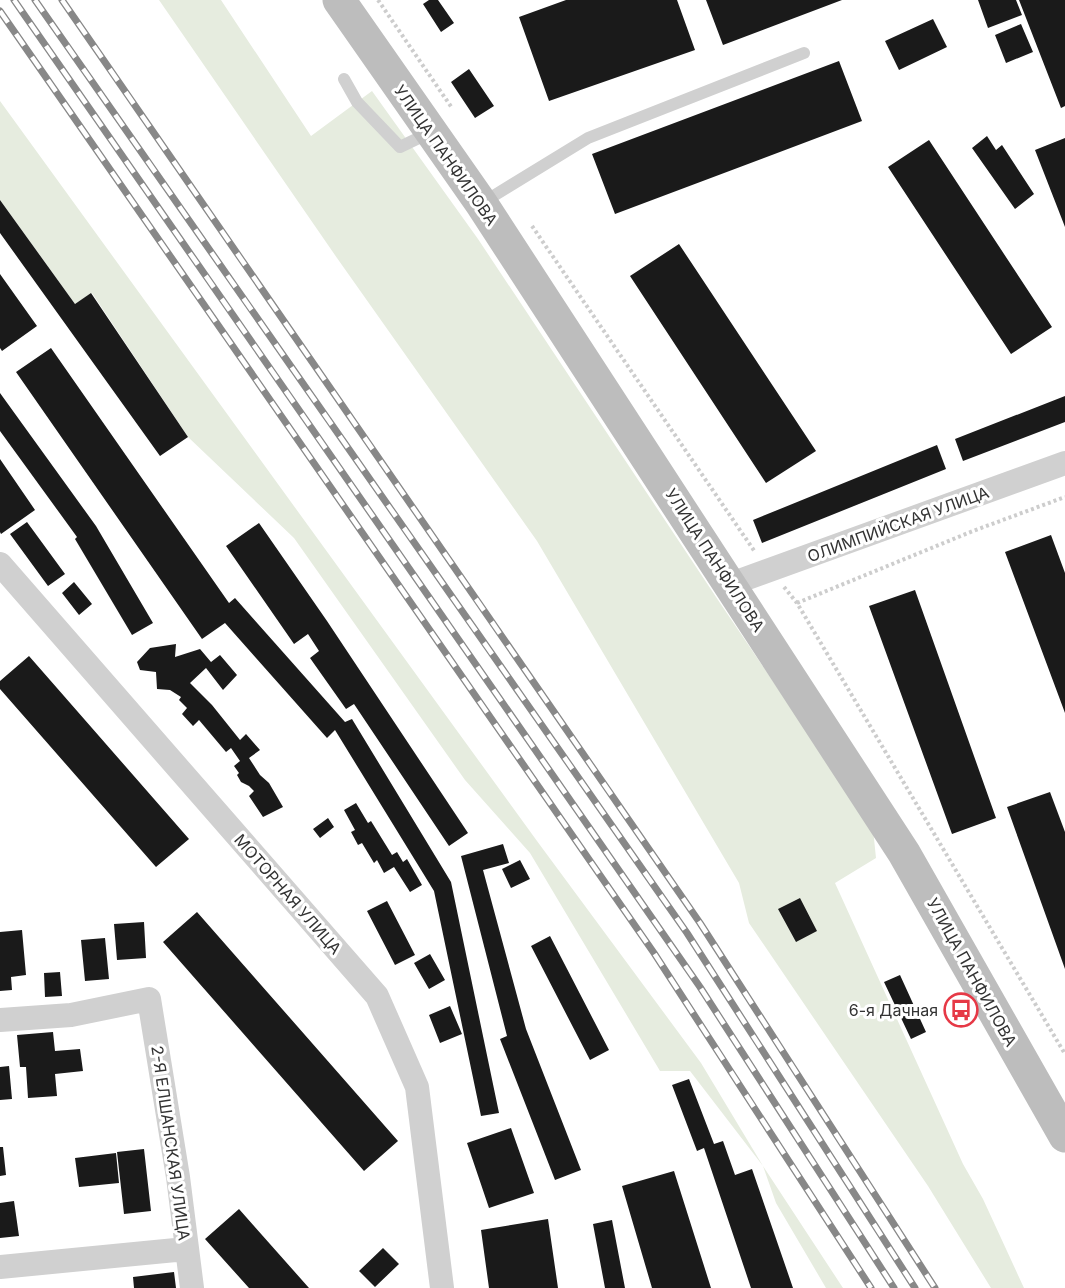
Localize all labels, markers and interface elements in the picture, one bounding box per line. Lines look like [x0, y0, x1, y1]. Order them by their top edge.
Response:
street label: УЛИЦА ПАНФИЛОВА [390, 81, 502, 229]
street label: ОЛИМПИЙСКАЯ УЛИЦА [805, 482, 991, 566]
street label: УЛИЦА ПАНФИЛОВА [661, 485, 769, 635]
street label: МОТОРНАЯ УЛИЦА [230, 830, 346, 958]
street label: УЛИЦА ПАНФИЛОВА [923, 894, 1021, 1050]
bus stop icon: 6-я Дачная [943, 992, 979, 1028]
place label: 6-я Дачная [849, 1000, 938, 1020]
street label: 2-Я ЕЛШАНСКАЯ УЛИЦА [147, 1044, 195, 1242]

